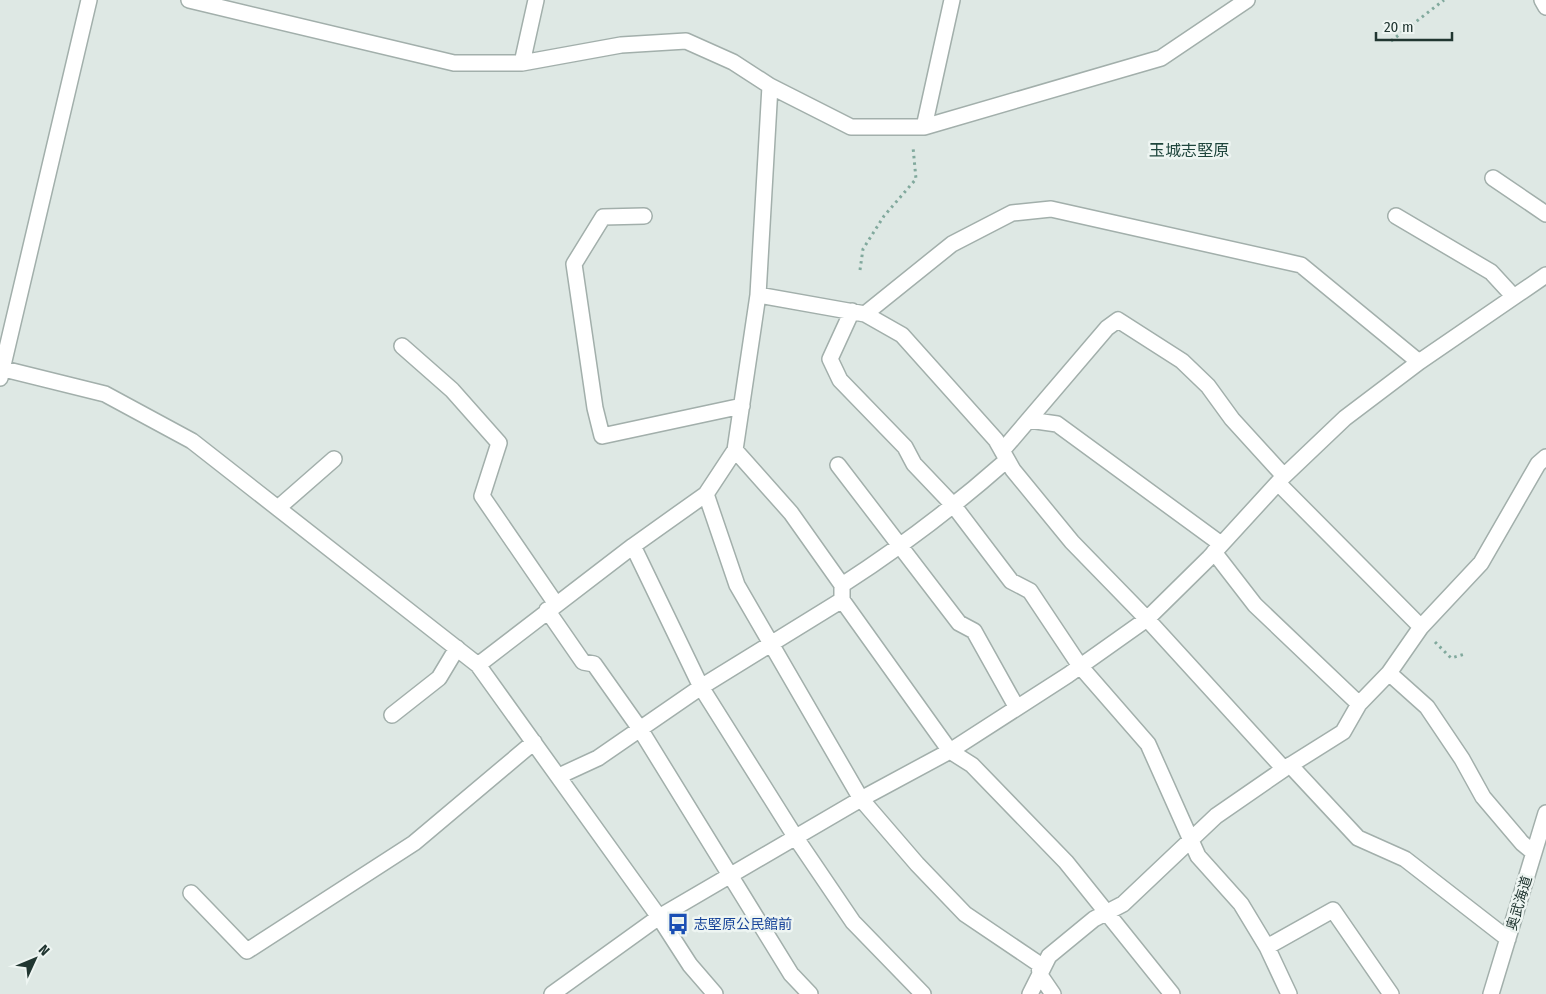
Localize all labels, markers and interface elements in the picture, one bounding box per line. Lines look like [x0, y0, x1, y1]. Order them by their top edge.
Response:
scale bar [1376, 10, 1452, 42]
text: 20 m [1384, 18, 1414, 36]
district label: 玉城志堅原 [1149, 141, 1229, 160]
street label: 奥武海道 [1503, 874, 1536, 932]
bus stop icon: 志堅原公民館前 [665, 911, 691, 937]
place label: 志堅原公民館前 [694, 916, 792, 933]
north arrow [10, 934, 60, 984]
text: N [35, 941, 53, 959]

